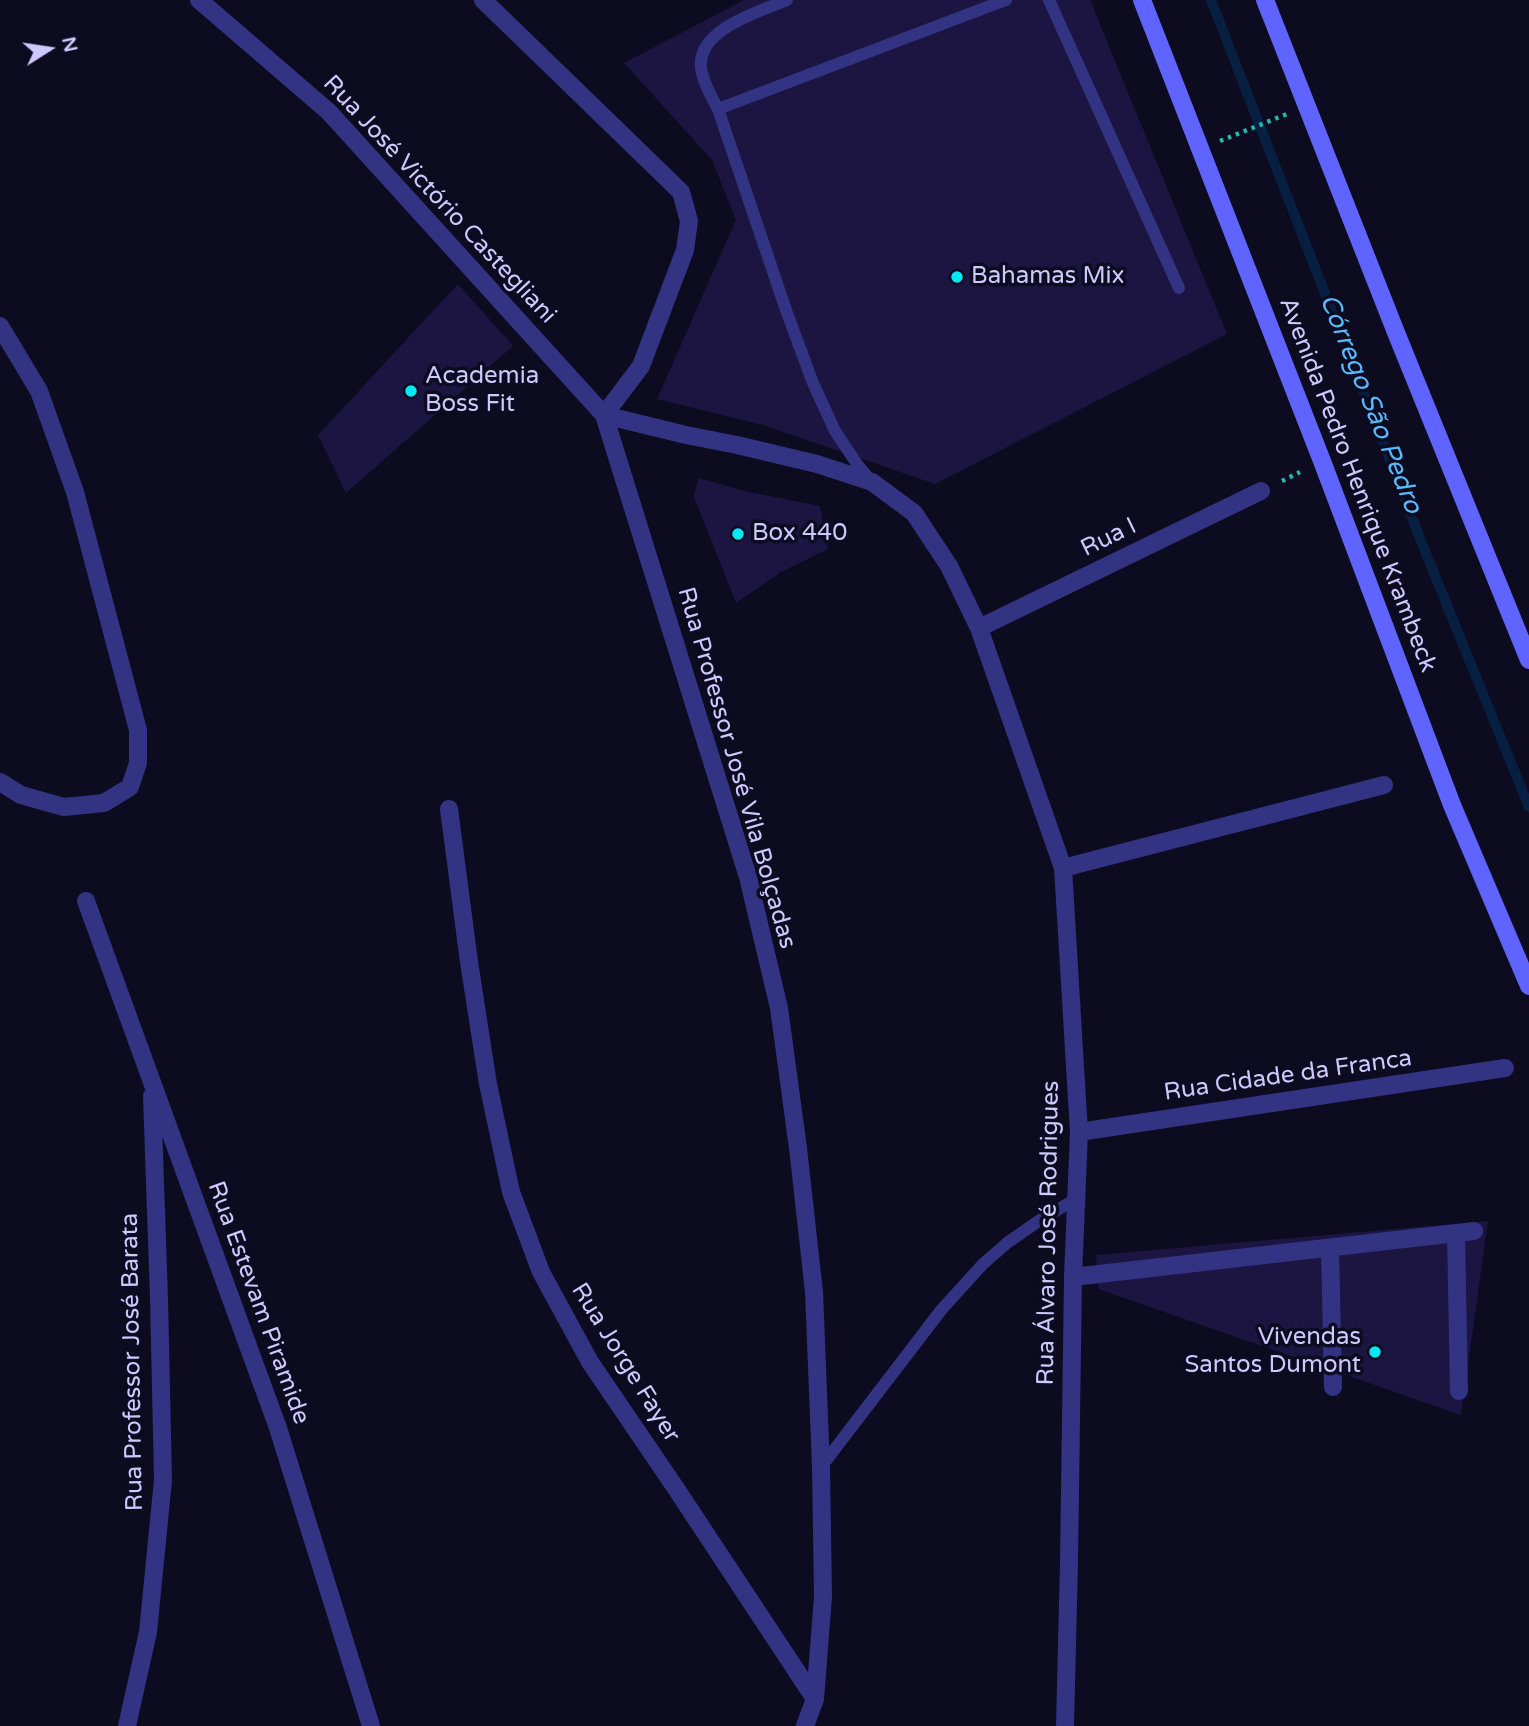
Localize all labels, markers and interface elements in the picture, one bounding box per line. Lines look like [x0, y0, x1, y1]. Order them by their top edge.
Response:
north arrow [14, 14, 84, 84]
text: N [57, 35, 82, 54]
street label: Rua José Victório Castegliani [316, 70, 562, 330]
place label: Bahamas Mix [971, 263, 1124, 291]
marker: Bahamas Mix [949, 269, 965, 285]
water label: Córrego São Pedro [1312, 290, 1428, 518]
street label: Avenida Pedro Henrique Krambeck [1272, 294, 1442, 676]
place label: Academia Boss Fit [425, 363, 539, 419]
marker: Academia Boss Fit [403, 383, 419, 399]
street label: Rua I [1077, 512, 1141, 564]
place label: Box 440 [752, 520, 847, 548]
marker: Box 440 [730, 526, 746, 542]
street label: Rua Professor José Vila Bolçadas [671, 584, 801, 952]
street label: Rua Cidade da Franca [1162, 1044, 1414, 1108]
street label: Rua Álvaro José Rodrigues [1032, 1080, 1066, 1386]
street label: Rua Estevam Piramide [201, 1178, 315, 1428]
street label: Rua Professor José Barata [116, 1213, 150, 1511]
street label: Rua Jorge Fayer [564, 1278, 686, 1448]
place label: Vivendas Santos Dumont [1184, 1324, 1361, 1380]
marker: Vivendas Santos Dumont [1367, 1344, 1383, 1360]

